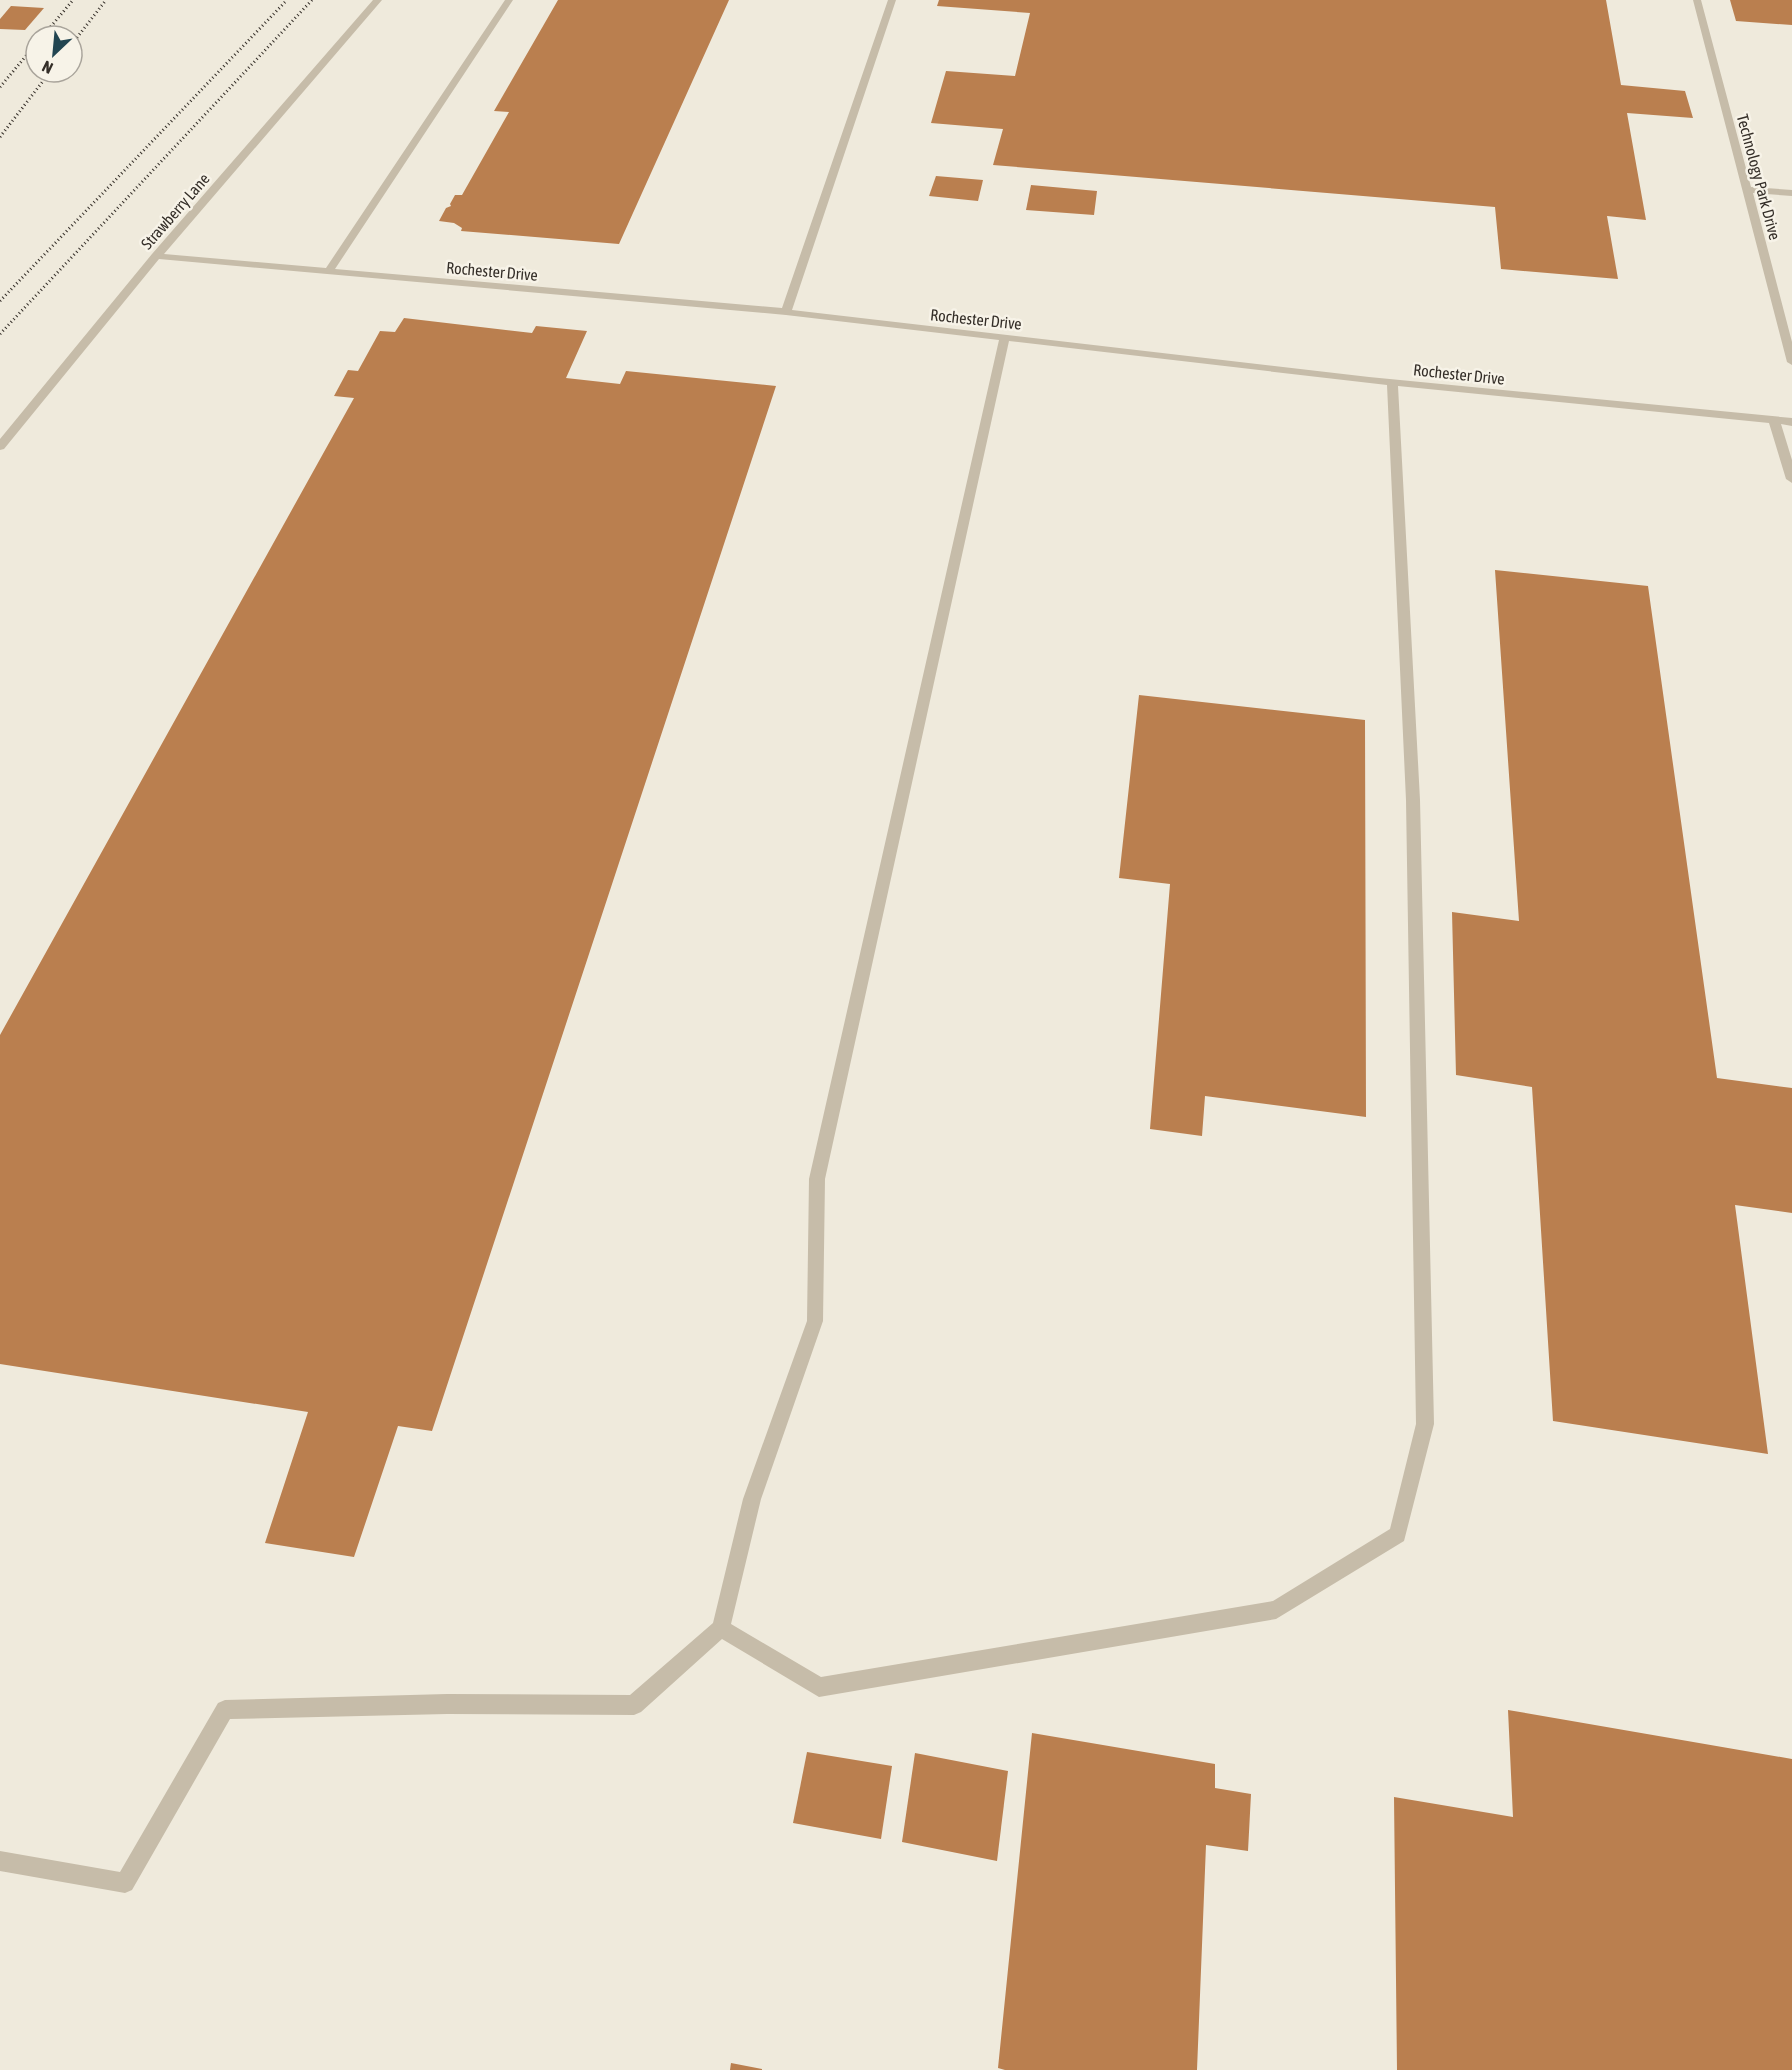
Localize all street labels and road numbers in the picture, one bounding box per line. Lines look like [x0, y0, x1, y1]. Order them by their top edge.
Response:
street label: Technology Park Drive [1733, 112, 1784, 242]
street label: Strawberry Lane [137, 169, 214, 253]
street label: Rochester Drive [445, 258, 539, 284]
street label: Rochester Drive [929, 305, 1023, 333]
street label: Rochester Drive [1412, 360, 1506, 388]

